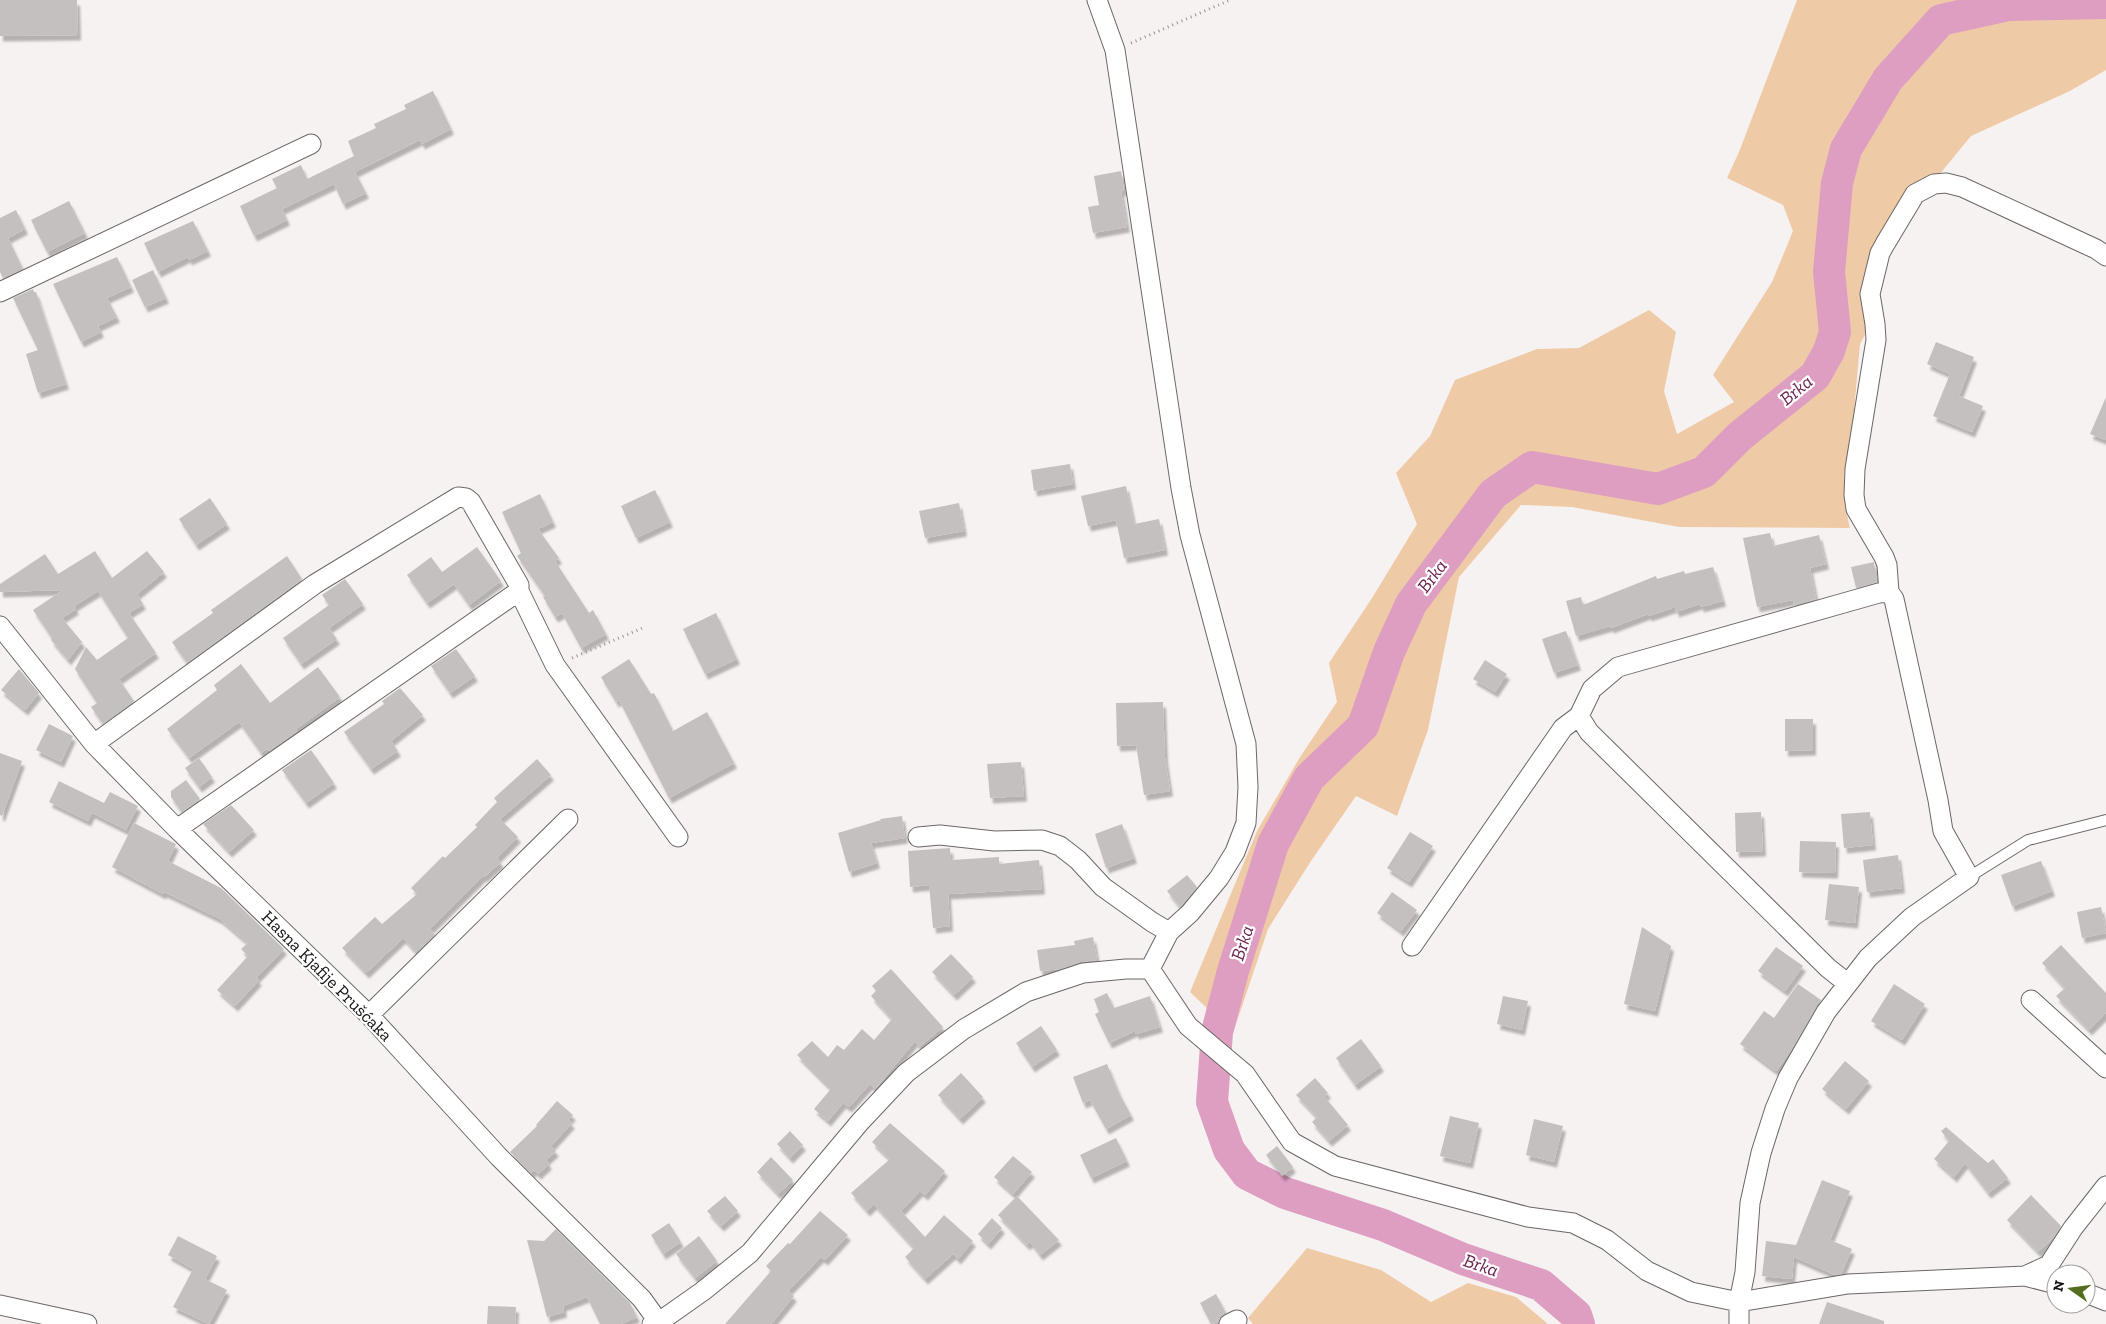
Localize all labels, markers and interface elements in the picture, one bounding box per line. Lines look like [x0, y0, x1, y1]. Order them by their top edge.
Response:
water label: Brka [1775, 370, 1817, 410]
water label: Brka [1412, 555, 1452, 597]
street label: Hasna Kjafije Prušćaka [257, 906, 397, 1046]
water label: Brka [1226, 923, 1258, 963]
water label: Brka [1461, 1248, 1501, 1282]
north arrow [2046, 1264, 2096, 1314]
text: N [2049, 1278, 2068, 1293]

